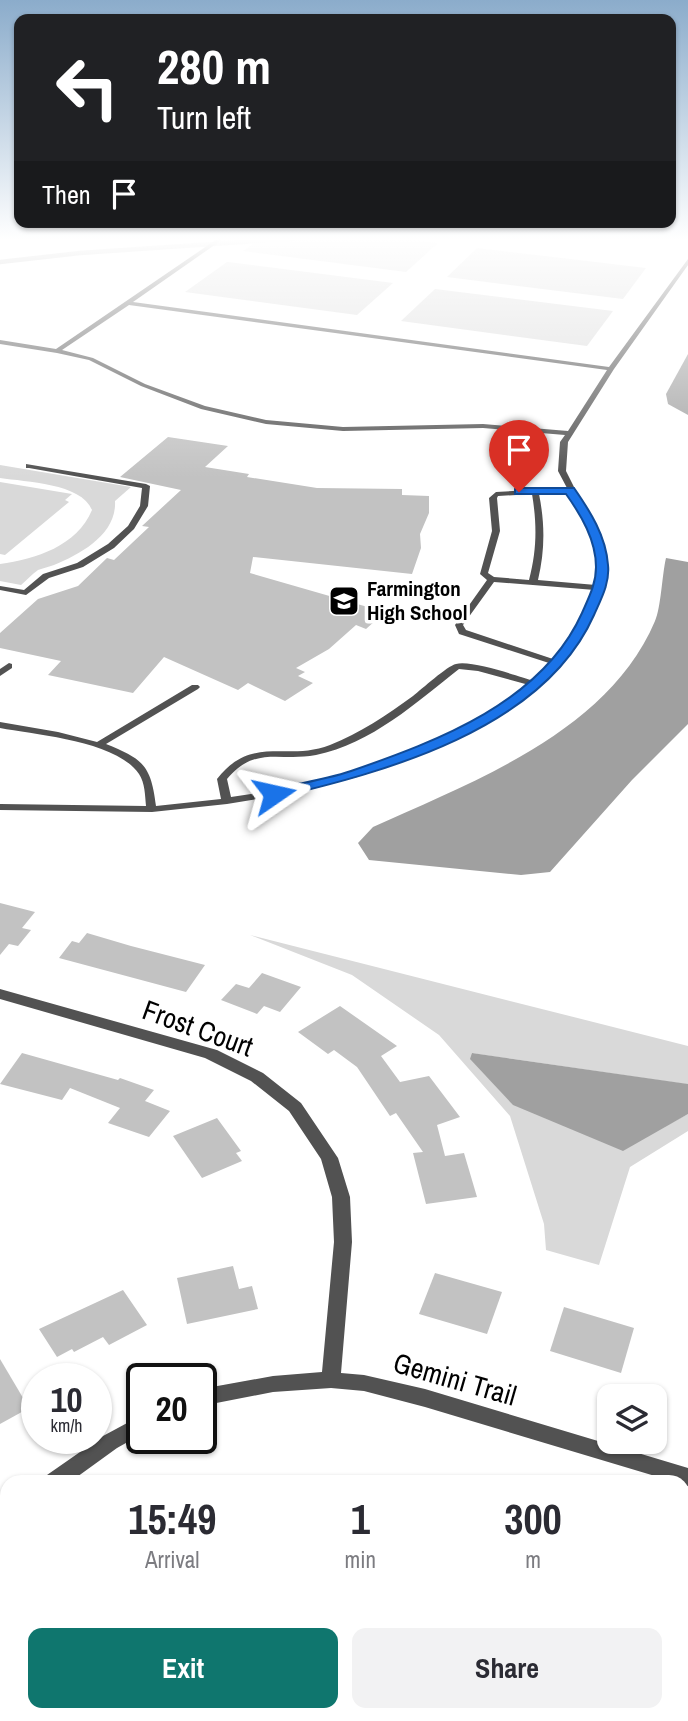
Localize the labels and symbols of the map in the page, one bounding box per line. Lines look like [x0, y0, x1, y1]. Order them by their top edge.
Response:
pin [489, 420, 549, 492]
place label: Farmington High School [367, 574, 467, 627]
school or university icon: Farmington High School [327, 584, 361, 618]
position arrow [237, 757, 311, 831]
street label: Frost Court [138, 991, 258, 1065]
street label: Gemini Trail [389, 1343, 521, 1415]
speed limit sign: 20 [126, 1363, 217, 1454]

